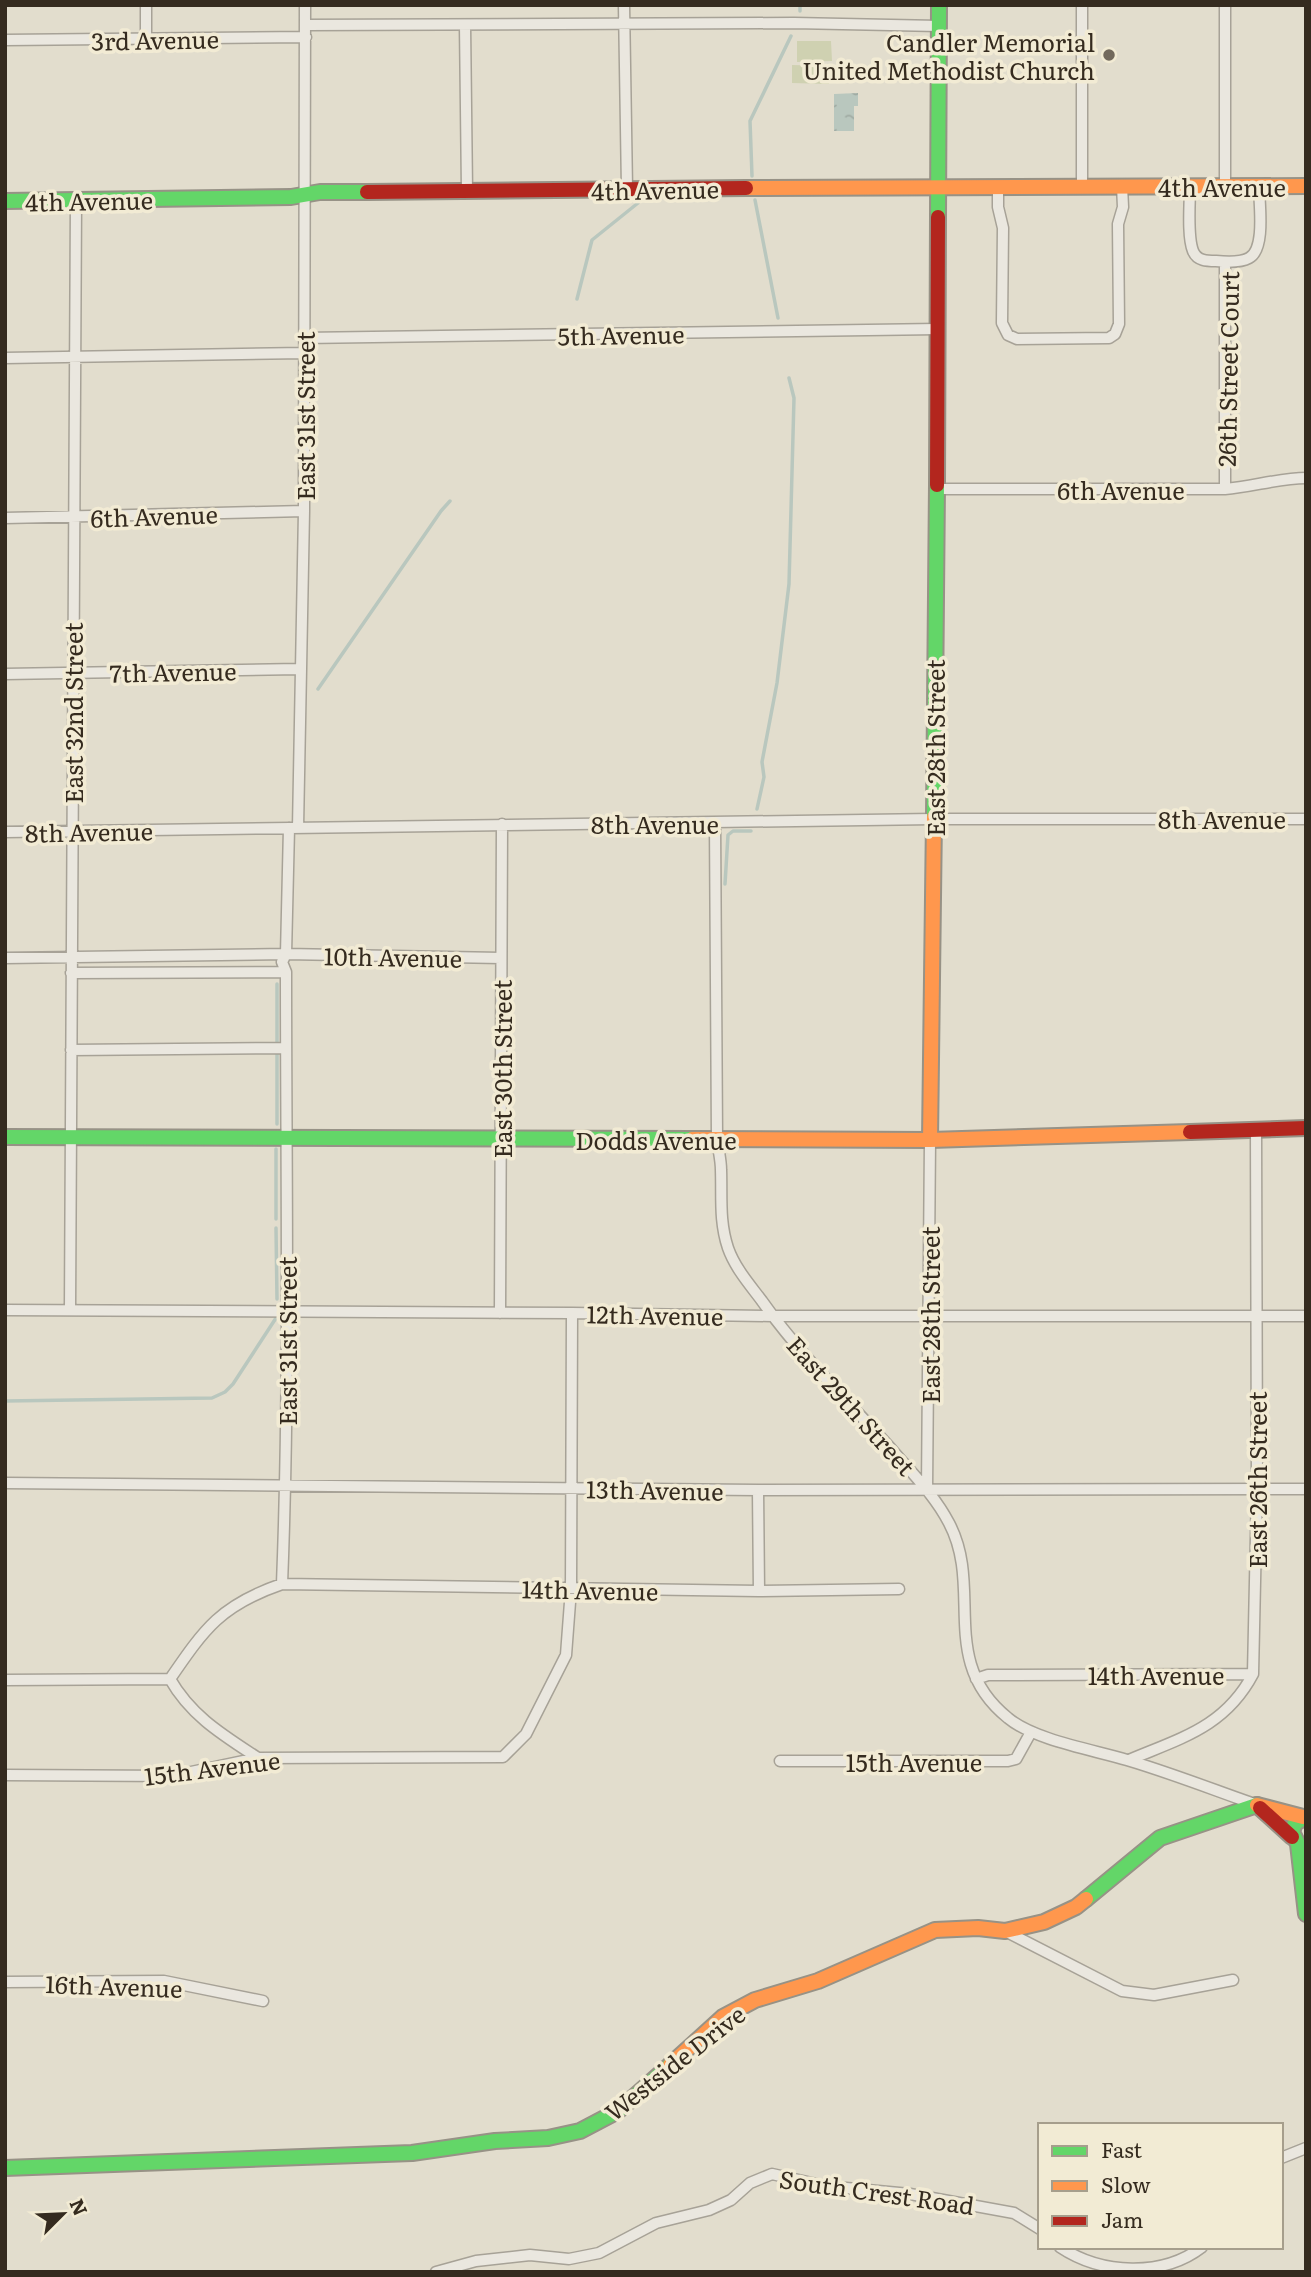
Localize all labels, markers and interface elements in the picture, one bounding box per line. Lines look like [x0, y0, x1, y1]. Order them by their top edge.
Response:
street label: 3rd Avenue [91, 20, 219, 58]
place label: Candler Memorial United Methodist Church [803, 24, 1095, 87]
marker: Candler Memorial United Methodist Church [1101, 47, 1117, 63]
street label: 4th Avenue [1158, 169, 1286, 204]
street label: 4th Avenue [591, 170, 719, 208]
street label: 4th Avenue [25, 181, 153, 219]
street label: 26th Street Court [1208, 270, 1246, 467]
street label: 5th Avenue [557, 315, 685, 353]
street label: East 31st Street [287, 331, 322, 501]
street label: 6th Avenue [1057, 472, 1185, 507]
street label: 6th Avenue [90, 495, 218, 535]
street label: East 32nd Street [55, 622, 90, 804]
street label: 7th Avenue [109, 652, 237, 690]
street label: East 28th Street [917, 659, 952, 837]
street label: 8th Avenue [1158, 801, 1286, 836]
street label: 8th Avenue [591, 806, 719, 841]
street label: 8th Avenue [25, 812, 153, 850]
street label: 10th Avenue [324, 937, 462, 975]
street label: East 30th Street [484, 979, 519, 1159]
street label: Dodds Avenue [575, 1122, 737, 1157]
street label: East 28th Street [912, 1226, 947, 1404]
street label: East 31st Street [269, 1256, 304, 1426]
street label: 12th Avenue [586, 1295, 724, 1333]
street label: East 29th Street [780, 1328, 924, 1483]
street label: East 26th Street [1239, 1391, 1274, 1569]
street label: 13th Avenue [586, 1470, 724, 1508]
street label: 14th Avenue [521, 1570, 659, 1608]
street label: 14th Avenue [1088, 1657, 1224, 1692]
street label: 15th Avenue [142, 1741, 282, 1793]
street label: 15th Avenue [846, 1744, 982, 1779]
street label: 16th Avenue [45, 1965, 183, 2005]
street label: Westside Drive [596, 1996, 752, 2128]
legend [1038, 2123, 1283, 2249]
text: Fast [1101, 2133, 1142, 2164]
street label: South Crest Road [777, 2160, 977, 2222]
text: Slow [1101, 2168, 1151, 2199]
north arrow [28, 2179, 98, 2249]
text: N [63, 2194, 95, 2220]
text: Jam [1101, 2203, 1143, 2234]

